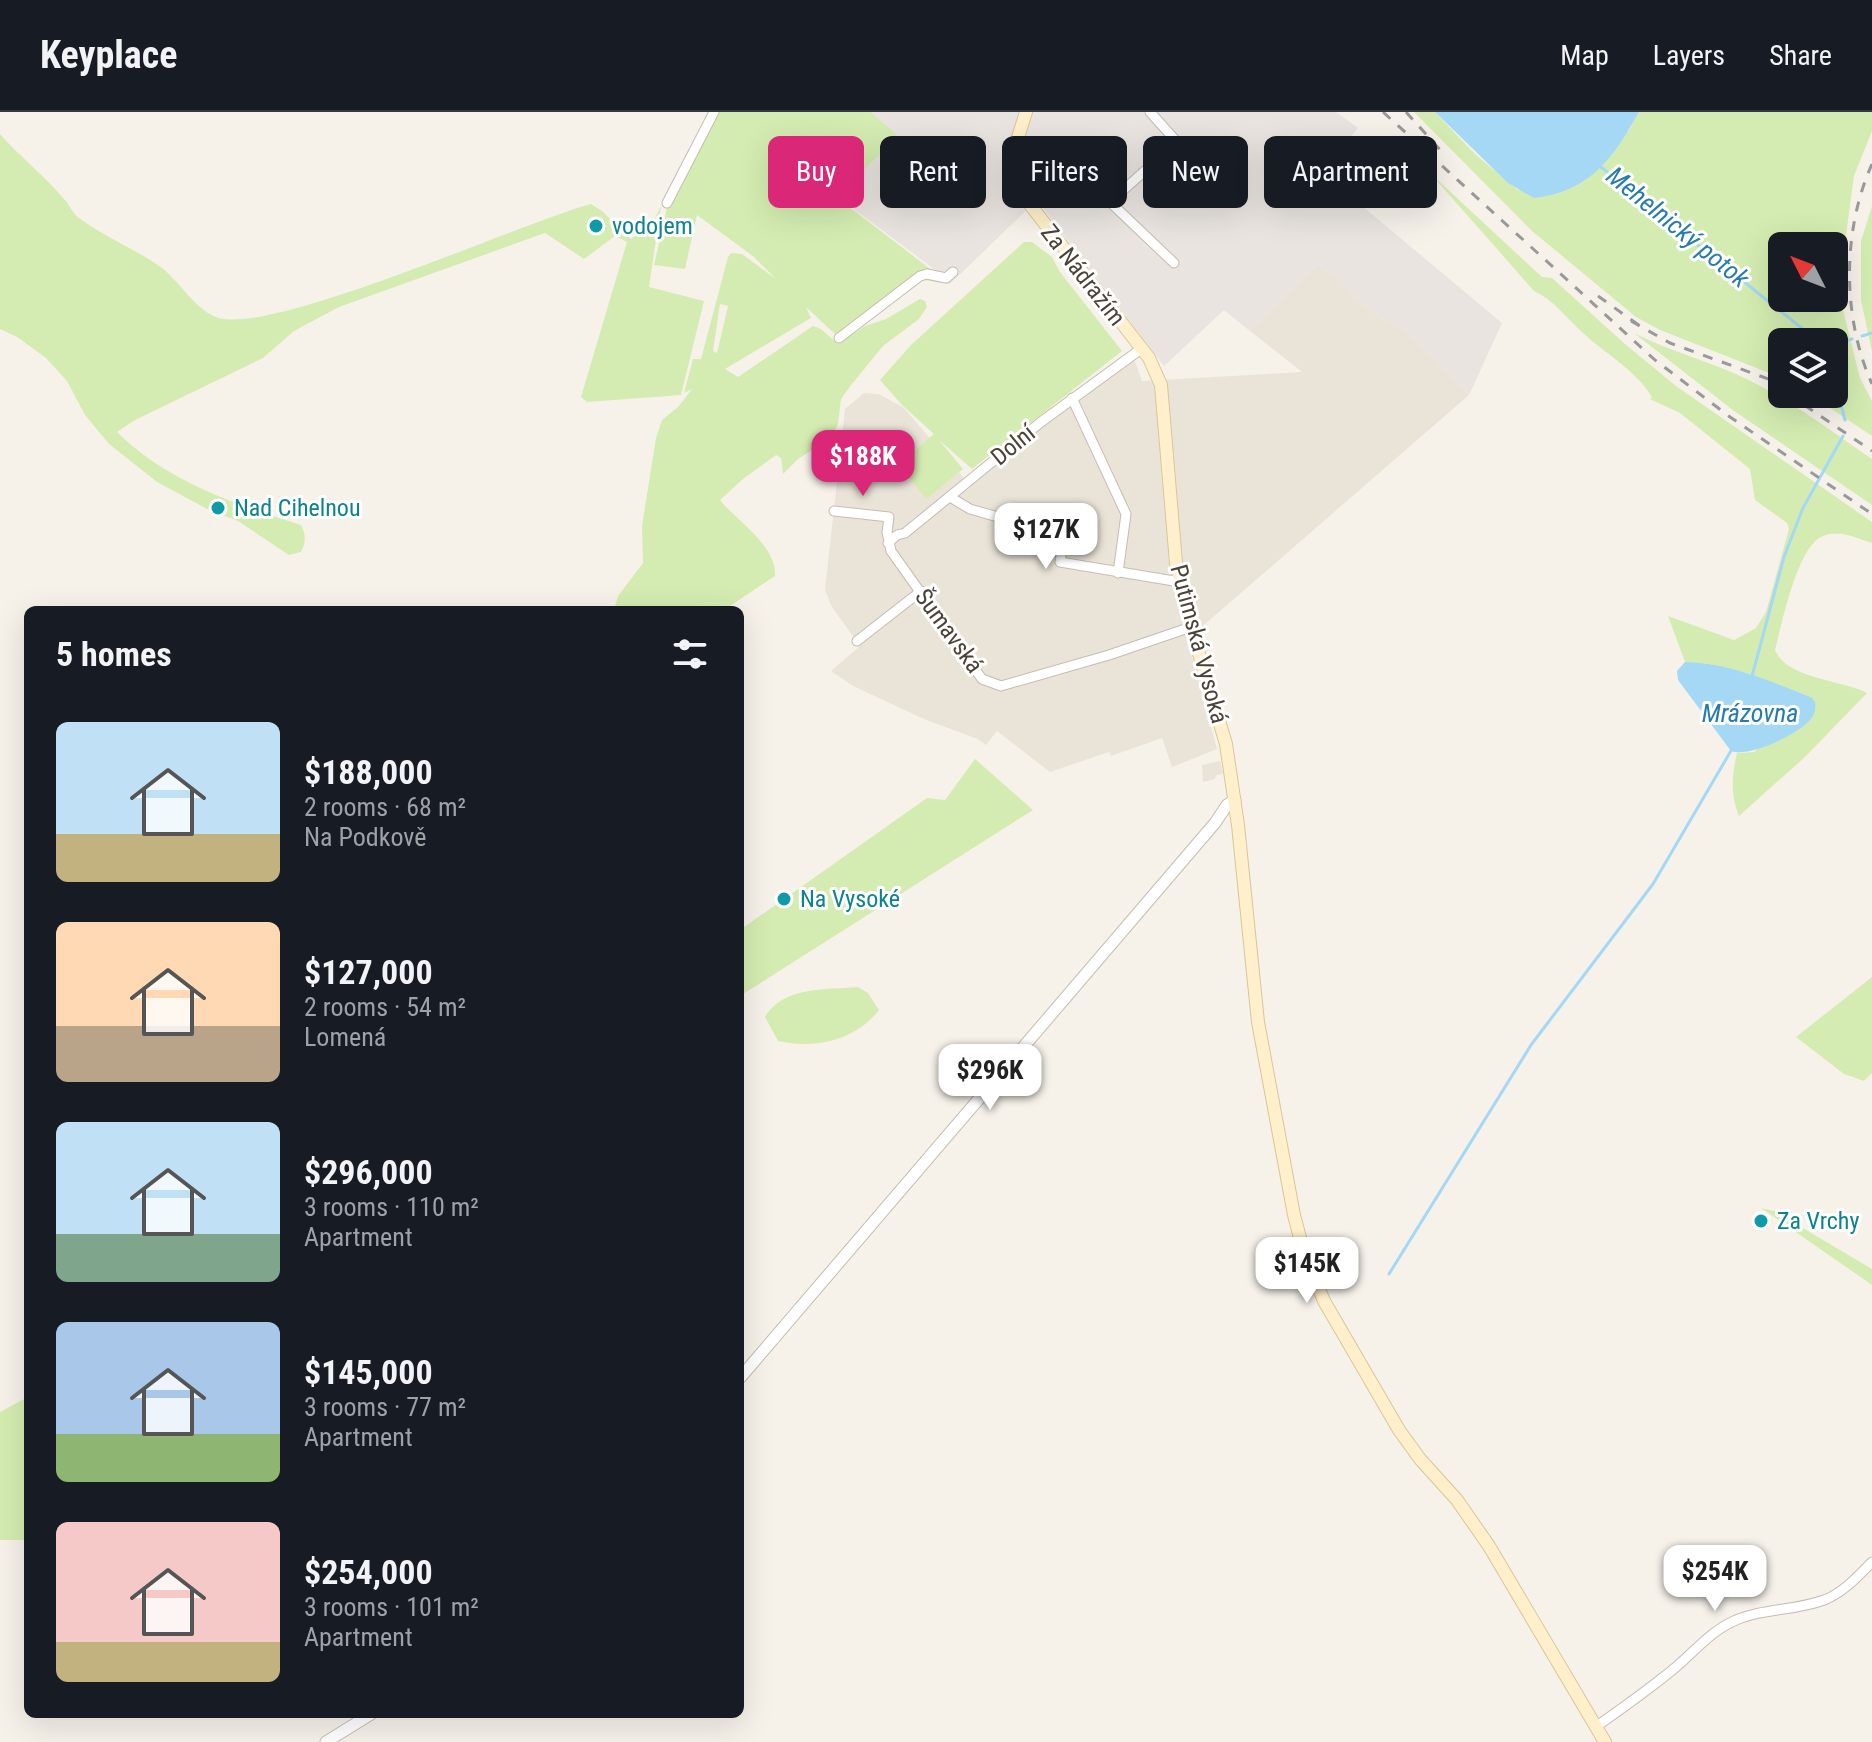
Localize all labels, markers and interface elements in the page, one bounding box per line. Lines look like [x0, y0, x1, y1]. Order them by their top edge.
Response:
text: Keyplace [40, 33, 177, 77]
text: Map [1560, 39, 1609, 72]
text: Layers [1653, 39, 1725, 72]
text: Share [1769, 39, 1832, 72]
chip: Buy [768, 136, 864, 208]
chip: Rent [880, 136, 986, 208]
chip: Filters [1002, 136, 1127, 208]
chip: New [1143, 136, 1248, 208]
chip: Apartment [1264, 136, 1437, 208]
water label: Mehelnický potok [1601, 160, 1756, 294]
place label: vodojem [612, 212, 693, 240]
marker: vodojem [587, 217, 605, 235]
street label: Za Nádražím [1035, 219, 1131, 331]
north arrow [1768, 232, 1848, 312]
map controls [1768, 232, 1848, 408]
button: layers [1768, 328, 1848, 408]
street label: Dolní [985, 418, 1042, 471]
pin: $188K [807, 430, 919, 498]
text: $188K [830, 441, 896, 471]
place label: Nad Cihelnou [234, 494, 361, 522]
marker: Nad Cihelnou [209, 499, 227, 517]
pin: $127K [990, 503, 1102, 571]
text: $127K [1013, 514, 1079, 544]
street label: Putimská Vysoká [1164, 562, 1234, 726]
street label: Šumavská [909, 584, 989, 678]
icon: filters [668, 632, 712, 676]
text: 5 homes [56, 634, 172, 674]
water label: Mrázovna [1702, 698, 1798, 728]
text: $188,000 [304, 752, 433, 792]
icon: home [120, 754, 216, 850]
text: 2 rooms · 68 m² [304, 792, 466, 822]
text: Na Podkově [304, 822, 426, 852]
place label: Na Vysoké [800, 885, 900, 913]
marker: Na Vysoké [775, 890, 793, 908]
text: $127,000 [304, 952, 433, 992]
icon: home [120, 954, 216, 1050]
text: 2 rooms · 54 m² [304, 992, 466, 1022]
text: Lomená [304, 1022, 386, 1052]
pin: $296K [934, 1044, 1046, 1112]
text: $296K [957, 1055, 1023, 1085]
text: $296,000 [304, 1152, 433, 1192]
icon: home [120, 1154, 216, 1250]
text: 3 rooms · 110 m² [304, 1192, 479, 1222]
place label: Za Vrchy [1777, 1207, 1859, 1235]
marker: Za Vrchy [1752, 1212, 1770, 1230]
text: Apartment [304, 1222, 413, 1252]
pin: $145K [1251, 1237, 1363, 1305]
text: $145K [1274, 1248, 1340, 1278]
text: $145,000 [304, 1352, 433, 1392]
icon: home [120, 1354, 216, 1450]
text: 3 rooms · 77 m² [304, 1392, 466, 1422]
text: Apartment [304, 1422, 413, 1452]
pin: $254K [1659, 1545, 1771, 1613]
text: $254,000 [304, 1552, 433, 1592]
icon: home [120, 1554, 216, 1650]
text: $254K [1682, 1556, 1748, 1586]
text: 3 rooms · 101 m² [304, 1592, 479, 1622]
text: Apartment [304, 1622, 413, 1652]

